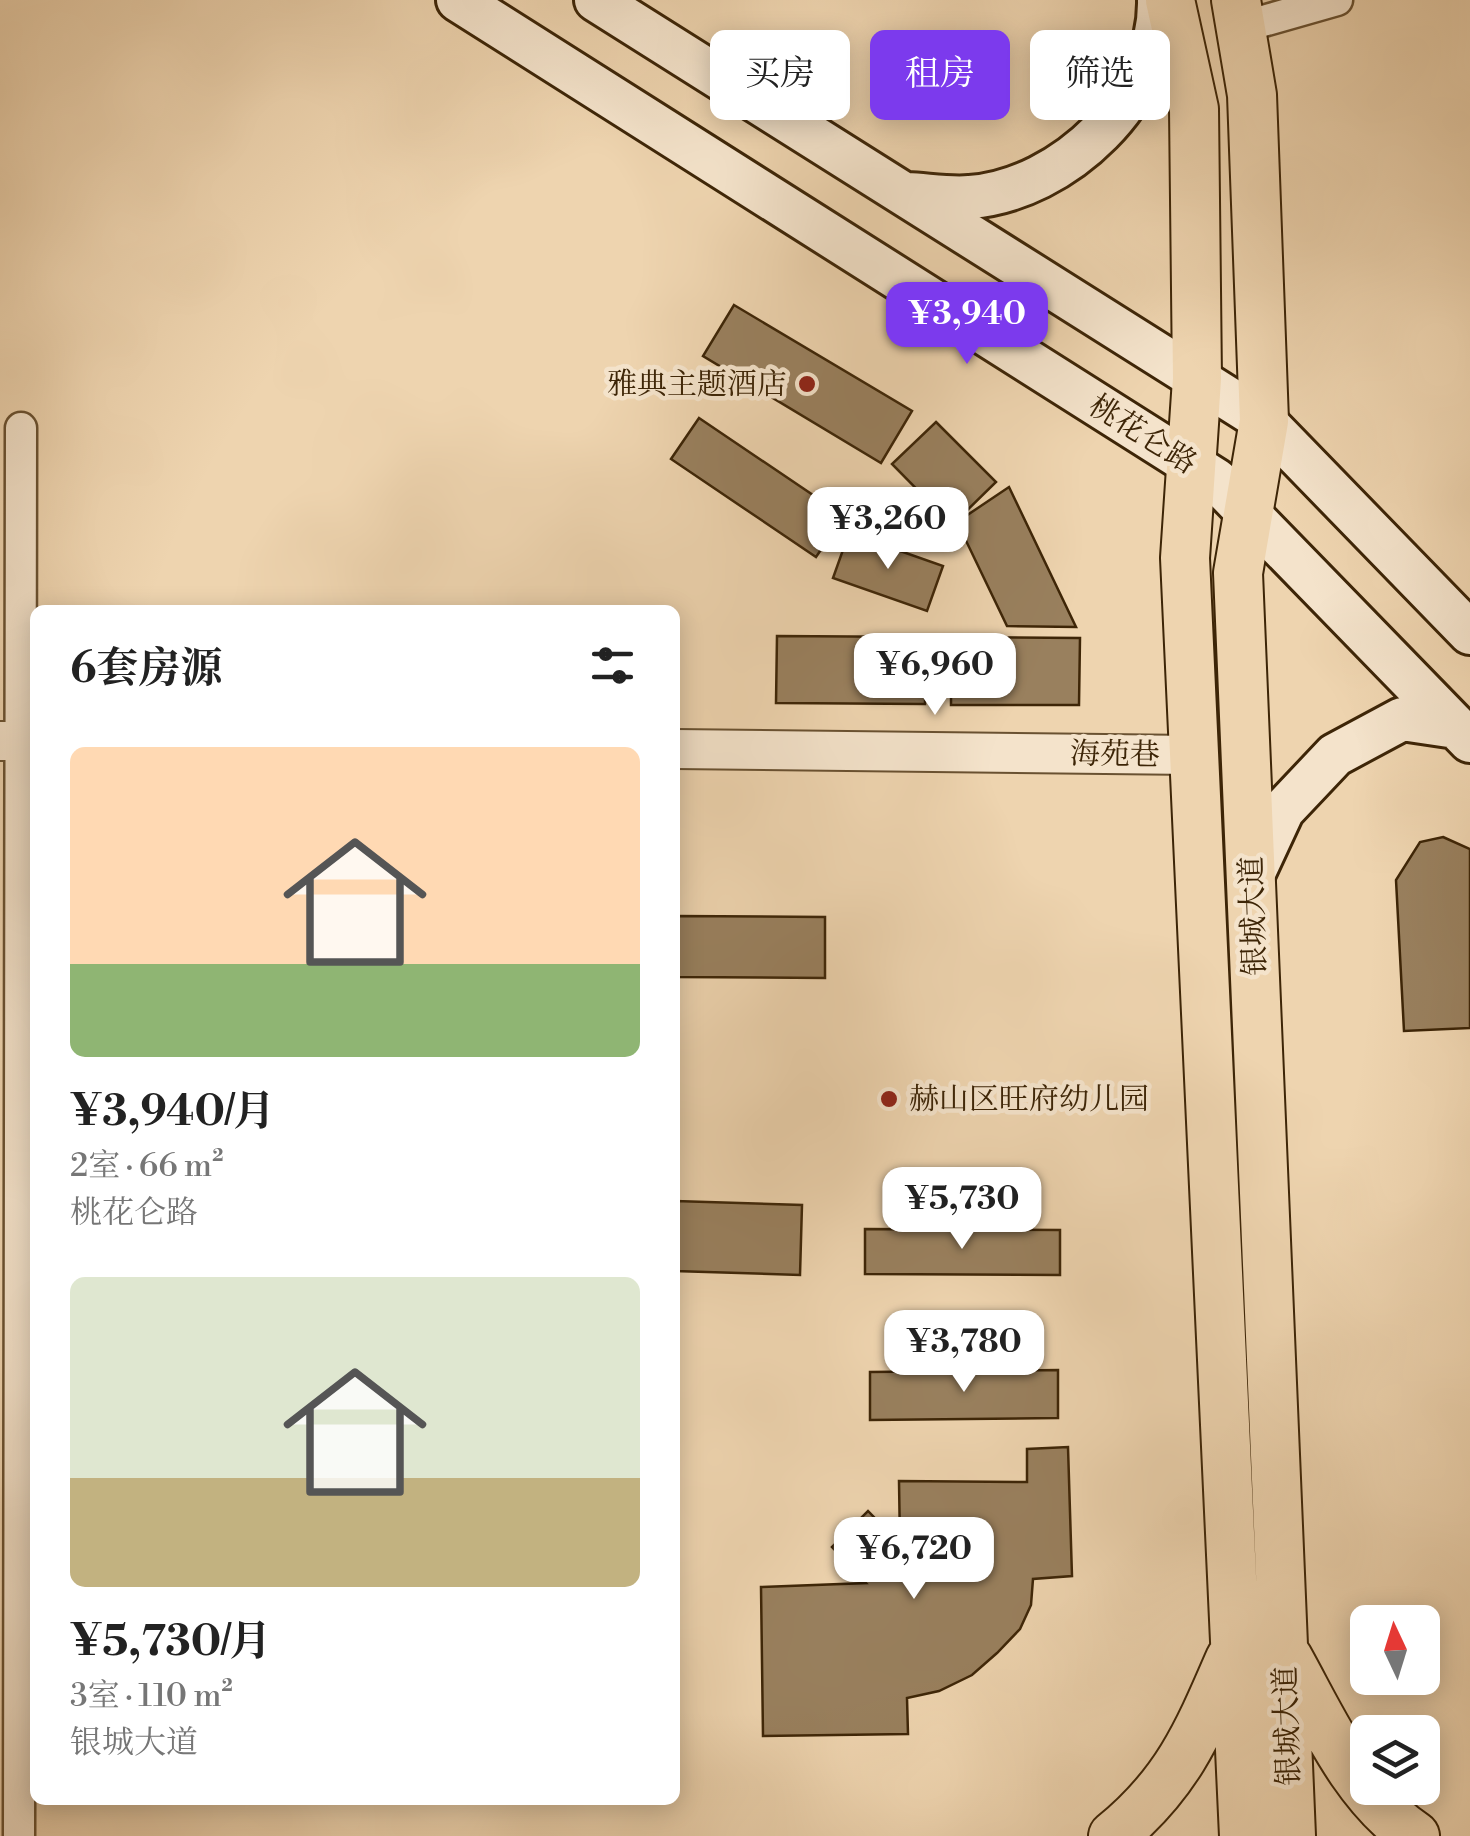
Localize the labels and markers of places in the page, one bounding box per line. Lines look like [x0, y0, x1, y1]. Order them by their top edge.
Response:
pin: ¥3,940 [886, 282, 1048, 367]
place label: 雅典主题酒店 [607, 366, 787, 404]
marker: 雅典主题酒店 [796, 373, 818, 395]
pin: ¥3,260 [807, 487, 969, 572]
pin: ¥6,960 [854, 633, 1016, 718]
place label: 赫山区旺府幼儿园 [909, 1081, 1149, 1119]
marker: 赫山区旺府幼儿园 [878, 1088, 900, 1110]
pin: ¥5,730 [881, 1167, 1043, 1252]
pin: ¥3,780 [883, 1310, 1045, 1395]
pin: ¥6,720 [833, 1517, 995, 1602]

